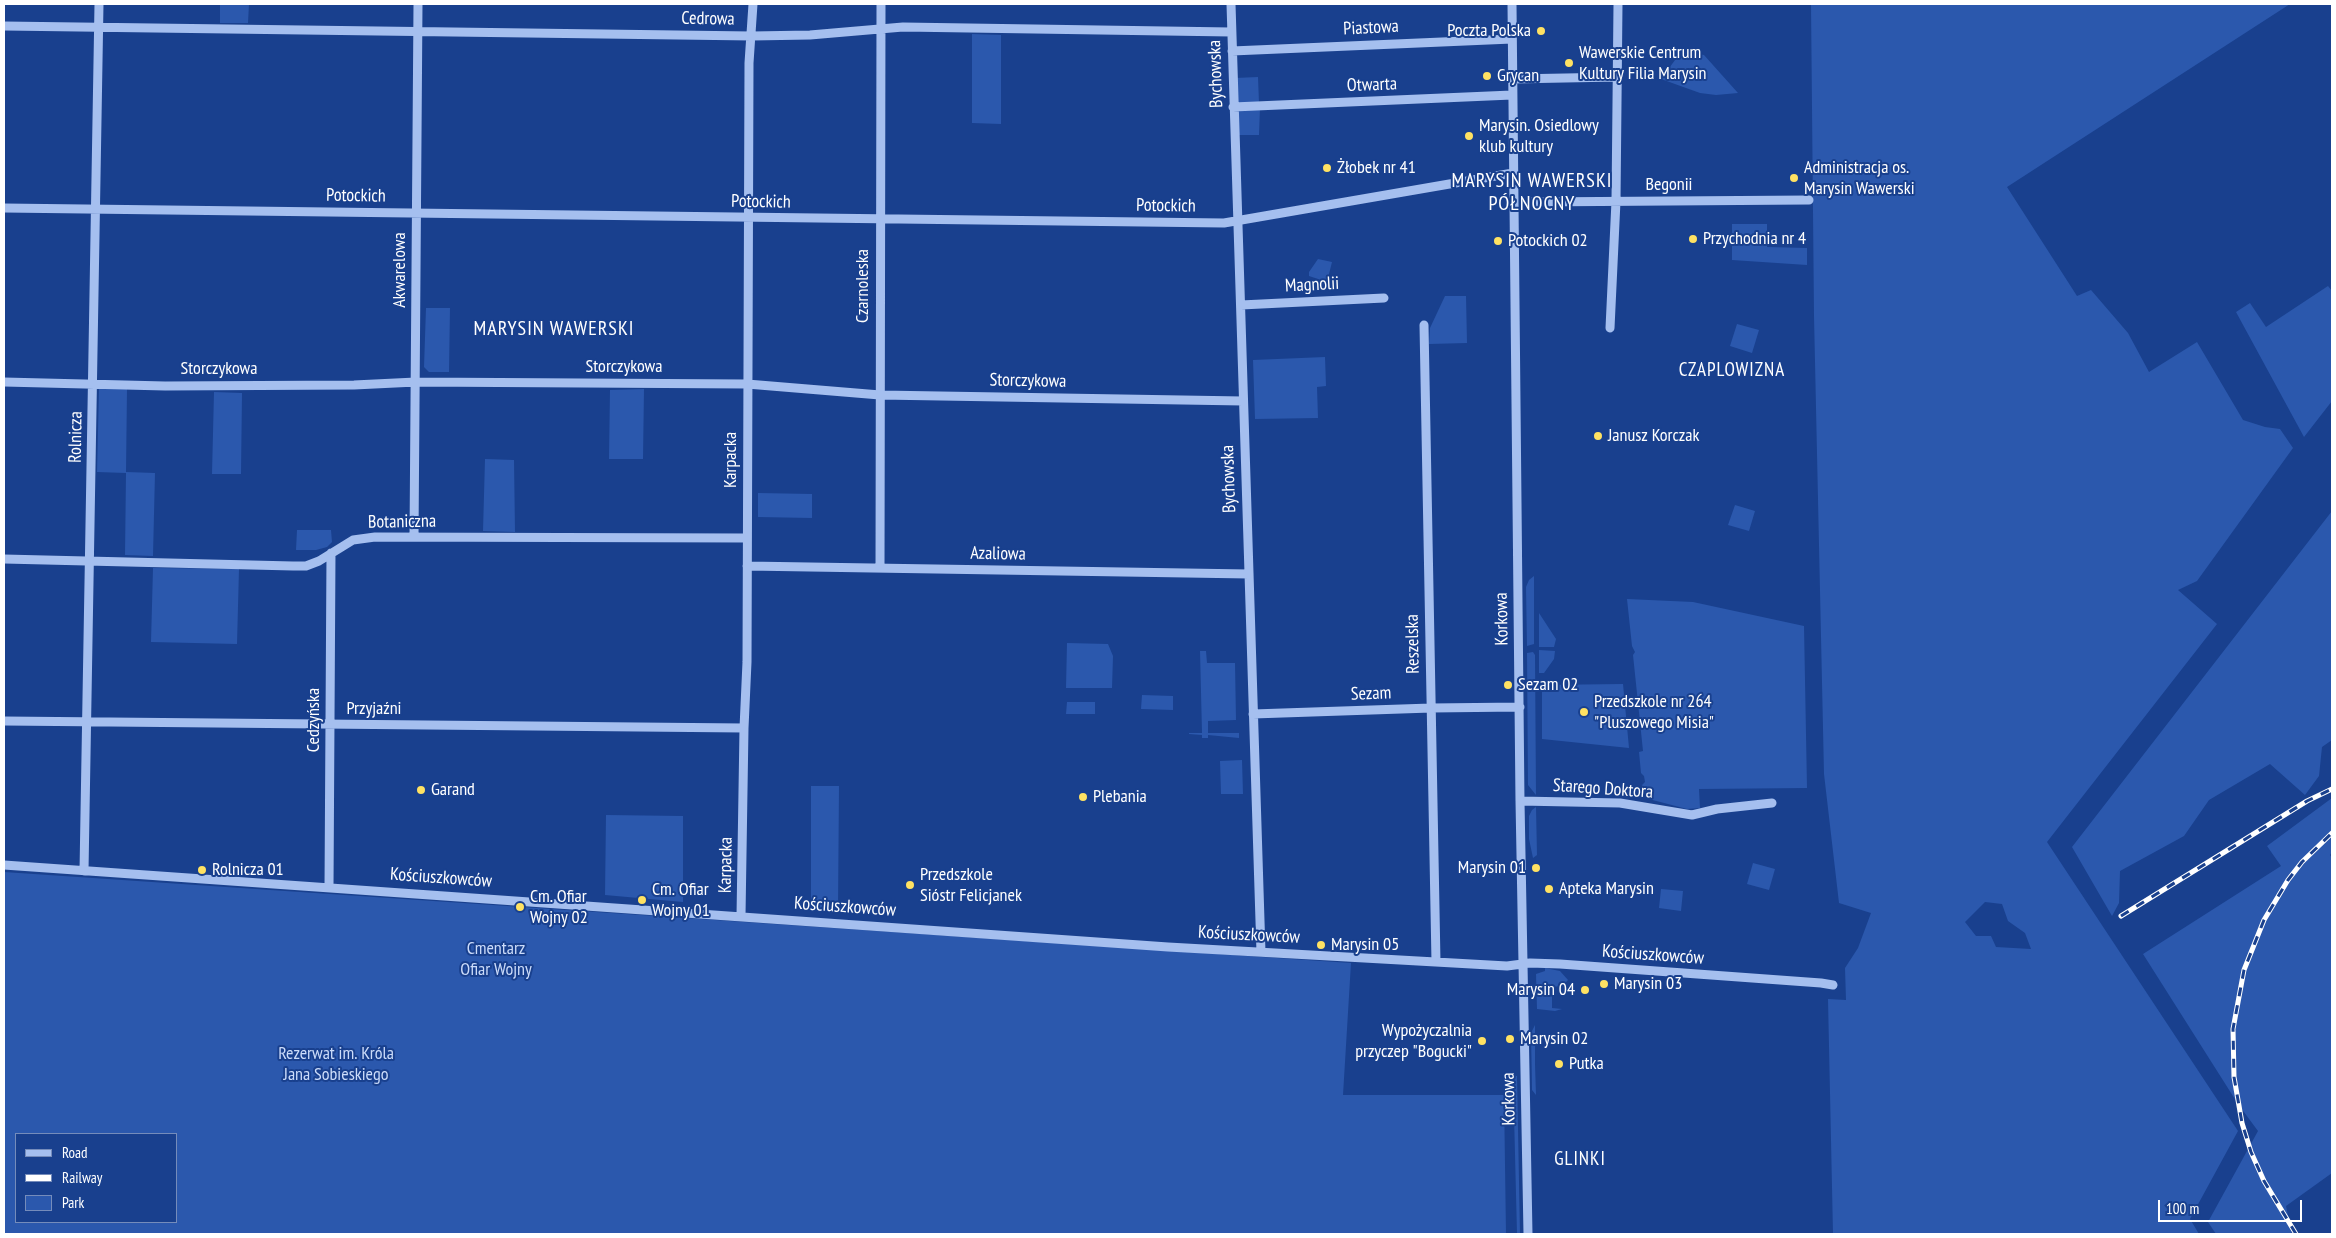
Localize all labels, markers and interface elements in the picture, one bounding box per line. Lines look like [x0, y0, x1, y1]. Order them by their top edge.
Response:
street label: Cedrowa [681, 8, 735, 30]
street label: Piastowa [1343, 16, 1399, 40]
place label: Poczta Polska [1447, 20, 1531, 42]
marker: Poczta Polska [1535, 25, 1547, 37]
street label: Bychowska [1204, 40, 1228, 108]
place label: Wawerskie Centrum Kultury Filia Marysin [1579, 42, 1706, 84]
marker: Wawerskie Centrum Kultury Filia Marysin [1563, 57, 1575, 69]
place label: Grycan [1497, 65, 1539, 87]
marker: Grycan [1481, 70, 1493, 82]
street label: Otwarta [1347, 73, 1397, 97]
place label: Marysin. Osiedlowy klub kultury [1479, 115, 1599, 158]
marker: Marysin. Osiedlowy klub kultury [1463, 130, 1475, 142]
place label: Żłobek nr 41 [1337, 157, 1416, 179]
place label: Administracja os. Marysin Wawerski [1804, 157, 1915, 200]
marker: Żłobek nr 41 [1321, 162, 1333, 174]
district label: MARYSIN WAWERSKI PÓŁNOCNY [1450, 169, 1614, 216]
marker: Administracja os. Marysin Wawerski [1788, 172, 1800, 184]
street label: Begonii [1645, 174, 1693, 196]
street label: Potockich [326, 185, 386, 207]
street label: Potockich [731, 191, 791, 213]
street label: Potockich [1136, 195, 1196, 217]
place label: Przychodnia nr 4 [1703, 228, 1806, 250]
place label: Potockich 02 [1508, 230, 1588, 252]
street label: Akwarelowa [389, 232, 411, 308]
marker: Przychodnia nr 4 [1687, 233, 1699, 245]
marker: Potockich 02 [1492, 235, 1504, 247]
street label: Czarnoleska [852, 249, 874, 323]
street label: Magnolii [1284, 273, 1340, 297]
district label: MARYSIN WAWERSKI [472, 317, 636, 341]
street label: Storczykowa [586, 356, 662, 378]
street label: Storczykowa [181, 358, 257, 380]
district label: CZAPLOWIZNA [1677, 360, 1787, 382]
street label: Storczykowa [989, 370, 1067, 392]
street label: Rolnicza [65, 411, 87, 463]
place label: Janusz Korczak [1608, 425, 1699, 447]
marker: Janusz Korczak [1592, 430, 1604, 442]
street label: Karpacka [720, 432, 742, 488]
street label: Bychowska [1217, 445, 1241, 513]
street label: Botaniczna [368, 511, 436, 533]
street label: Azaliowa [970, 543, 1026, 565]
street label: Korkowa [1491, 592, 1513, 646]
street label: Reszelska [1402, 614, 1424, 674]
place label: Sezam 02 [1518, 674, 1578, 696]
marker: Sezam 02 [1502, 679, 1514, 691]
street label: Sezam [1350, 683, 1392, 705]
street label: Cedzyńska [303, 688, 325, 752]
place label: Przedszkole nr 264 "Pluszowego Misia" [1594, 691, 1714, 734]
street label: Przyjaźni [346, 698, 402, 720]
marker: Przedszkole nr 264 "Pluszowego Misia" [1578, 706, 1590, 718]
street label: Starego Doktora [1552, 775, 1654, 803]
place label: Garand [431, 779, 475, 801]
marker: Garand [415, 784, 427, 796]
place label: Plebania [1093, 786, 1147, 808]
marker: Plebania [1077, 791, 1089, 803]
street label: Karpacka [715, 837, 737, 893]
place label: Marysin 01 [1458, 857, 1526, 879]
place label: Rolnicza 01 [212, 859, 284, 881]
marker: Marysin 01 [1530, 862, 1542, 874]
marker: Rolnicza 01 [196, 864, 208, 876]
street label: Kościuszkowców [389, 864, 493, 892]
place label: Przedszkole Sióstr Felicjanek [920, 864, 1022, 906]
place label: Apteka Marysin [1559, 878, 1654, 900]
place label: Cm. Ofiar Wojny 01 [652, 879, 710, 922]
marker: Przedszkole Sióstr Felicjanek [904, 879, 916, 891]
marker: Apteka Marysin [1543, 883, 1555, 895]
place label: Cm. Ofiar Wojny 02 [530, 886, 588, 929]
street label: Kościuszkowców [793, 893, 897, 921]
marker: Cm. Ofiar Wojny 01 [636, 894, 648, 906]
marker: Cm. Ofiar Wojny 02 [514, 901, 526, 913]
street label: Kościuszkowców [1198, 922, 1300, 948]
place label: Marysin 05 [1331, 934, 1399, 956]
park label: Cmentarz Ofiar Wojny [460, 938, 532, 981]
marker: Marysin 05 [1315, 939, 1327, 951]
street label: Kościuszkowców [1601, 941, 1705, 969]
place label: Marysin 03 [1614, 973, 1682, 995]
marker: Marysin 03 [1598, 978, 1610, 990]
place label: Marysin 04 [1507, 979, 1575, 1001]
marker: Marysin 04 [1579, 984, 1591, 996]
place label: Wypożyczalnia przyczep "Bogucki" [1355, 1020, 1472, 1062]
place label: Marysin 02 [1520, 1028, 1588, 1050]
marker: Marysin 02 [1504, 1033, 1516, 1045]
marker: Wypożyczalnia przyczep "Bogucki" [1476, 1035, 1488, 1047]
park label: Rezerwat im. Króla Jana Sobieskiego [278, 1043, 394, 1086]
place label: Putka [1569, 1053, 1604, 1075]
marker: Putka [1553, 1058, 1565, 1070]
street label: Korkowa [1498, 1072, 1520, 1126]
legend [15, 1133, 178, 1223]
text: Road [62, 1143, 88, 1162]
district label: GLINKI [1553, 1149, 1607, 1171]
text: Railway [62, 1168, 102, 1187]
scale bar [2161, 1190, 2305, 1222]
text: Park [62, 1193, 84, 1212]
text: 100 m [2166, 1199, 2199, 1218]

